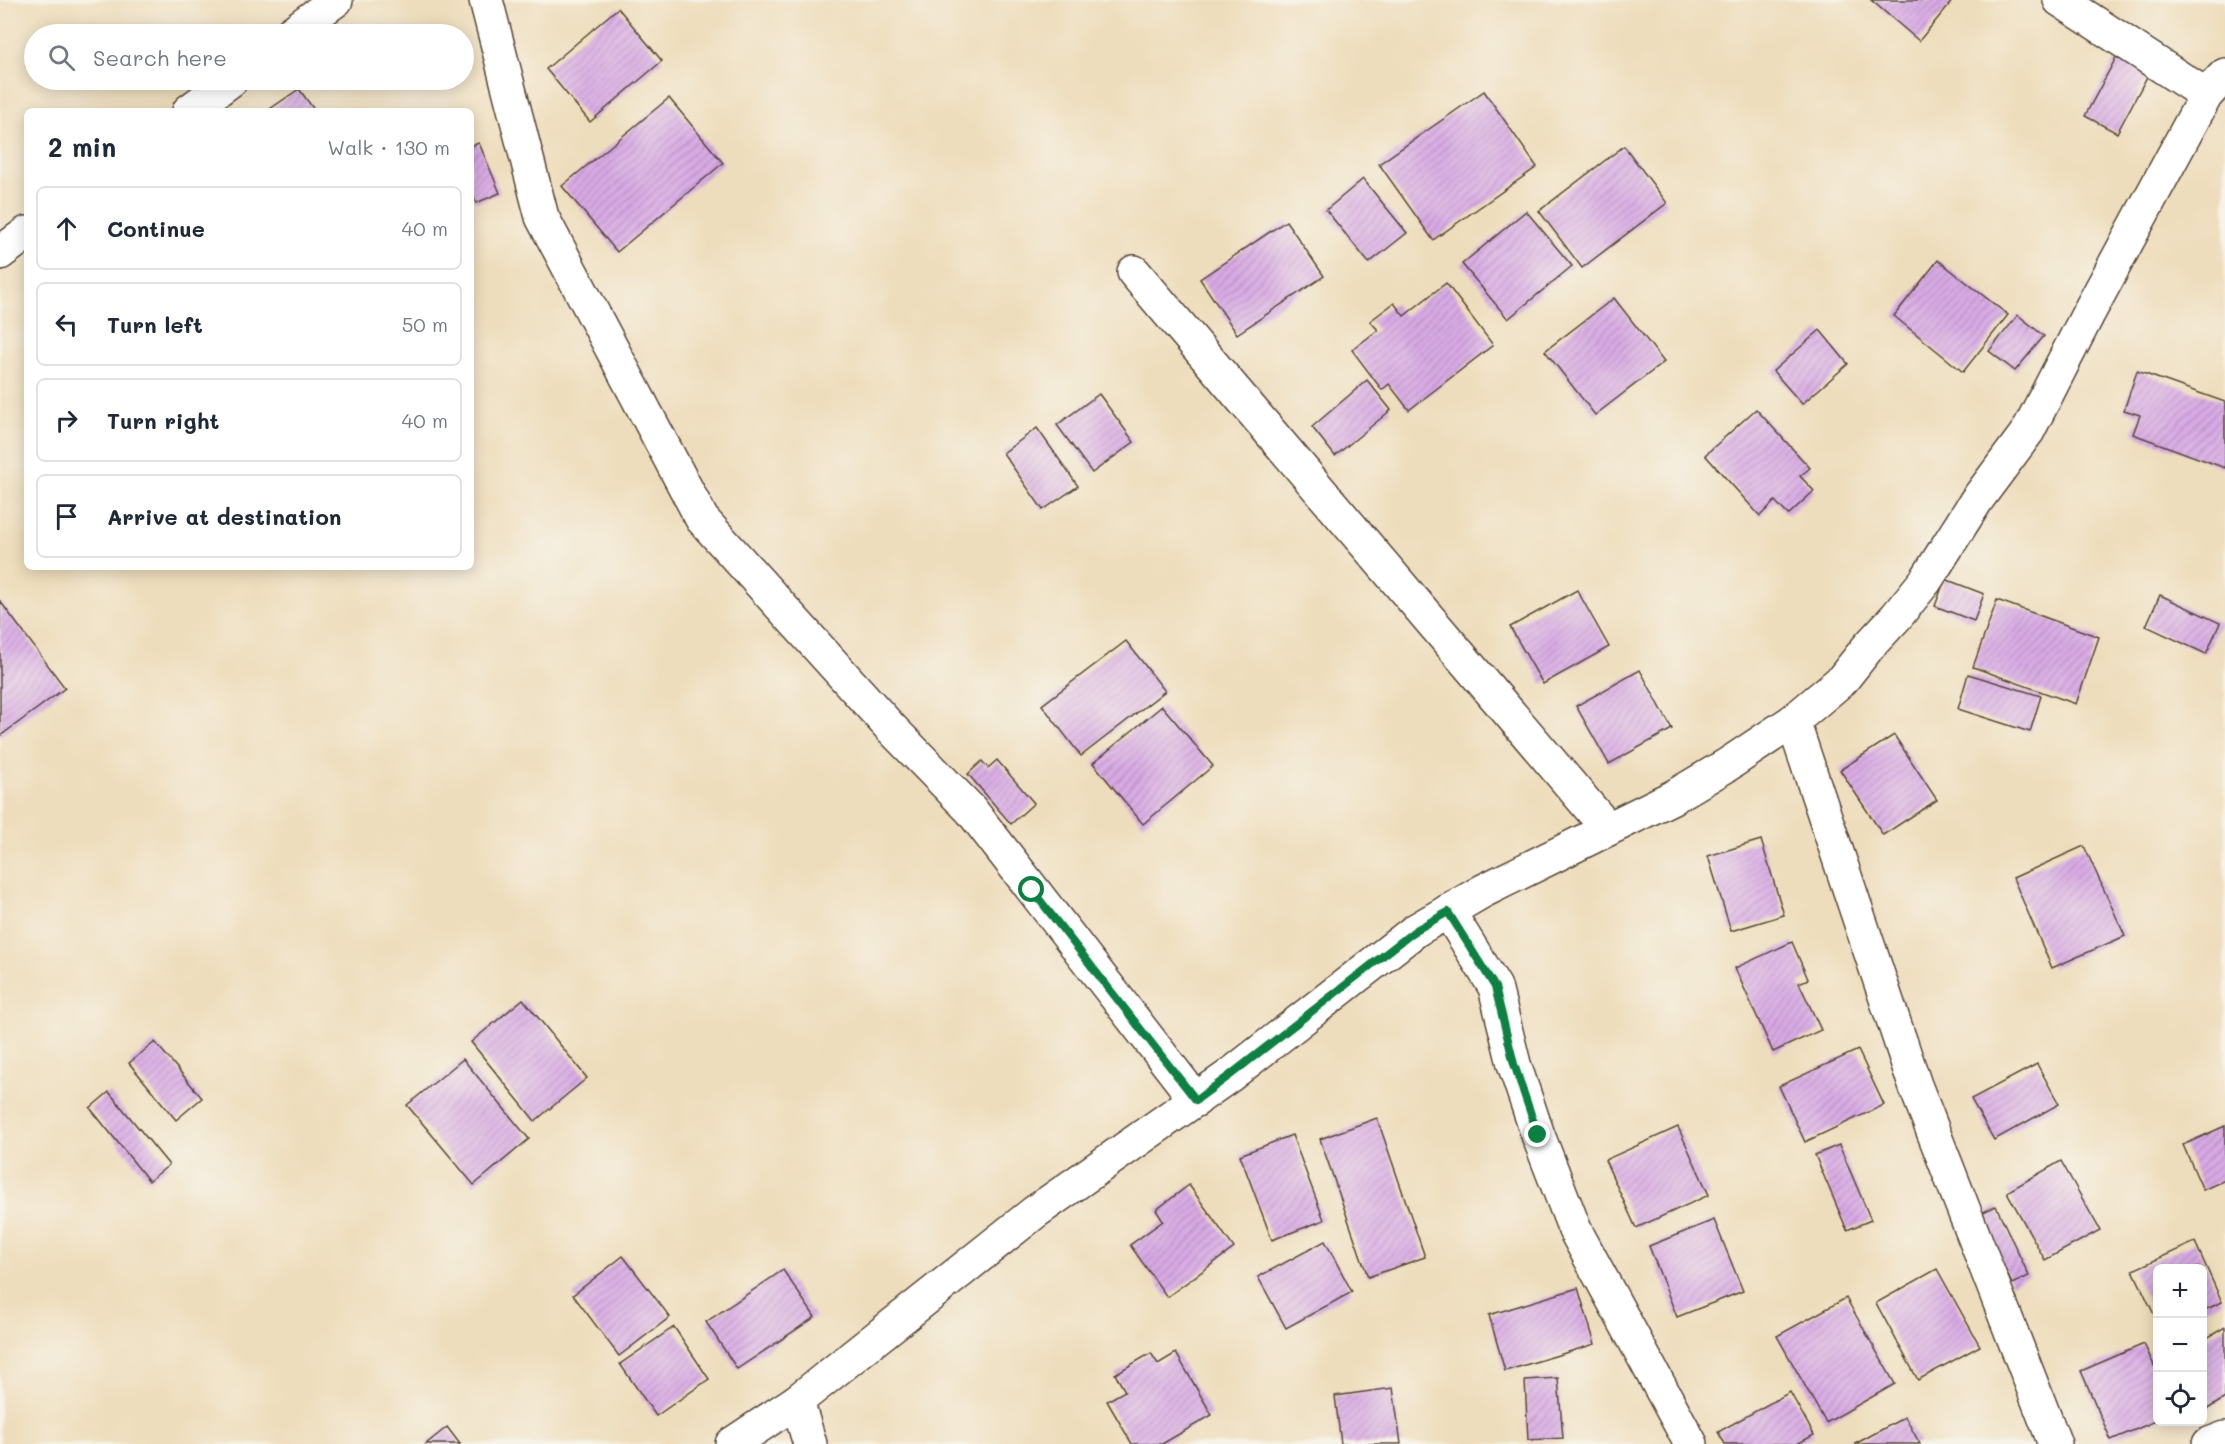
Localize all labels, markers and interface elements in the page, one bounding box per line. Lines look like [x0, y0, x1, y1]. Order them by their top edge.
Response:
search box [24, 24, 474, 90]
icon: search [45, 41, 78, 74]
text: Search here [93, 43, 227, 72]
text: 2 min [48, 130, 116, 164]
text: Walk · 130 m [327, 134, 450, 160]
icon: ahead [50, 212, 83, 245]
text: Continue [107, 214, 205, 243]
text: 40 m [402, 215, 448, 241]
icon: left [50, 308, 83, 341]
text: Turn left [107, 310, 203, 339]
text: 50 m [402, 311, 448, 337]
icon: right [50, 404, 83, 437]
text: Turn right [107, 406, 219, 435]
text: 40 m [402, 407, 448, 433]
icon: arrive [50, 500, 83, 533]
text: Arrive at destination [107, 502, 342, 531]
route start [1018, 876, 1044, 902]
route end [1524, 1121, 1550, 1147]
map controls [2153, 1264, 2207, 1426]
button: + [2153, 1264, 2207, 1318]
button: − [2153, 1318, 2207, 1372]
button: locate [2153, 1372, 2207, 1426]

